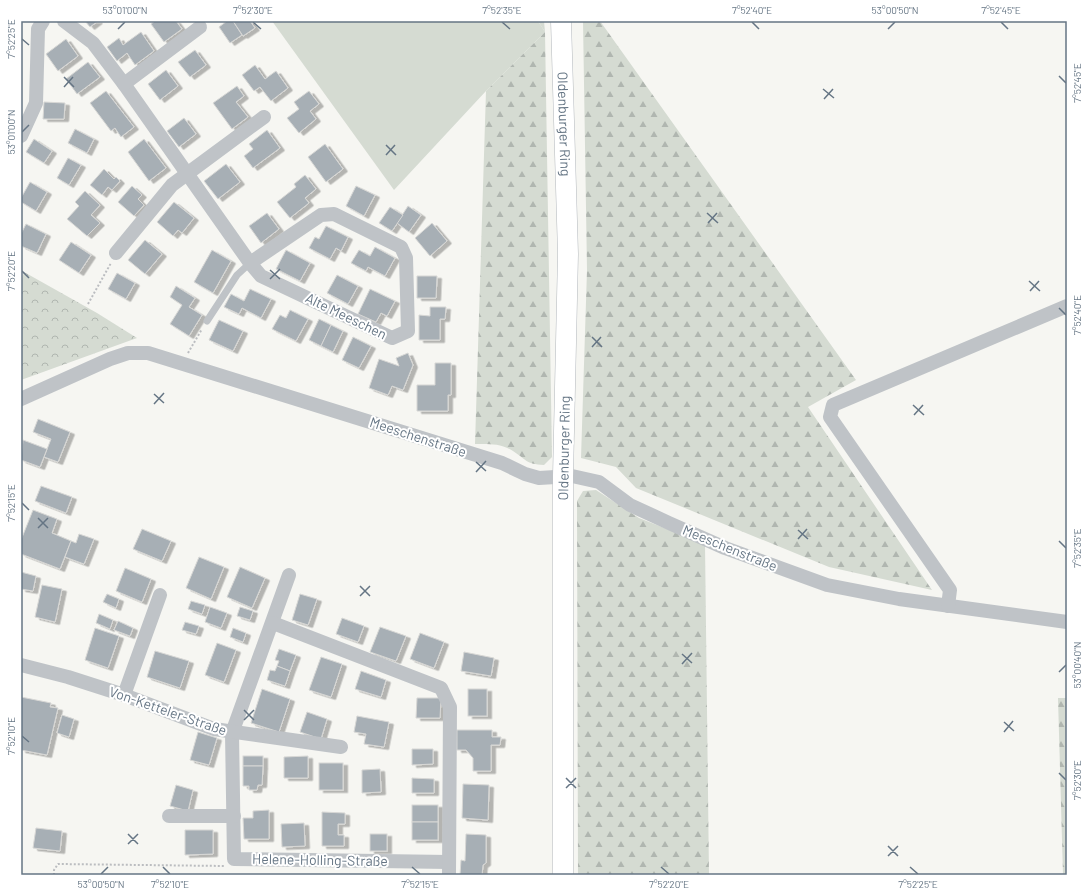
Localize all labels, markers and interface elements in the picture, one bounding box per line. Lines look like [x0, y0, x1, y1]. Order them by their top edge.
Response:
text: 53°01'00"N [103, 4, 147, 16]
text: 7°52'30"E [233, 4, 273, 16]
text: 7°52'35"E [482, 4, 522, 16]
text: 7°52'40"E [732, 4, 772, 16]
text: 53°00'50"N [872, 4, 918, 16]
text: 7°52'45"E [981, 4, 1021, 16]
text: 7°52'25"E [5, 19, 17, 59]
text: 7°52'45"E [1071, 63, 1083, 103]
street label: Oldenburger Ring [555, 71, 575, 177]
text: 53°01'00"N [5, 110, 17, 154]
text: 7°52'20"E [5, 251, 17, 291]
street label: Alte Meeschen [303, 289, 390, 343]
text: 7°52'40"E [1071, 295, 1083, 335]
street label: Oldenburger Ring [554, 396, 573, 500]
street label: Meeschenstraße [368, 413, 469, 460]
text: 7°52'15"E [5, 484, 17, 522]
street label: Meeschenstraße [680, 521, 780, 574]
text: 7°52'35"E [1071, 528, 1083, 568]
text: 53°00'40"N [1071, 641, 1083, 689]
street label: Von-Ketteler-Straße [107, 682, 229, 739]
text: 7°52'10"E [5, 717, 17, 755]
text: 7°52'30"E [1071, 760, 1083, 800]
street label: Helene-Holling-Straße [252, 850, 388, 869]
text: 53°00'50"N [78, 878, 124, 890]
text: 7°52'10"E [151, 878, 189, 890]
text: 7°52'15"E [401, 878, 439, 890]
text: 7°52'20"E [649, 878, 689, 890]
text: 7°52'25"E [898, 878, 938, 890]

